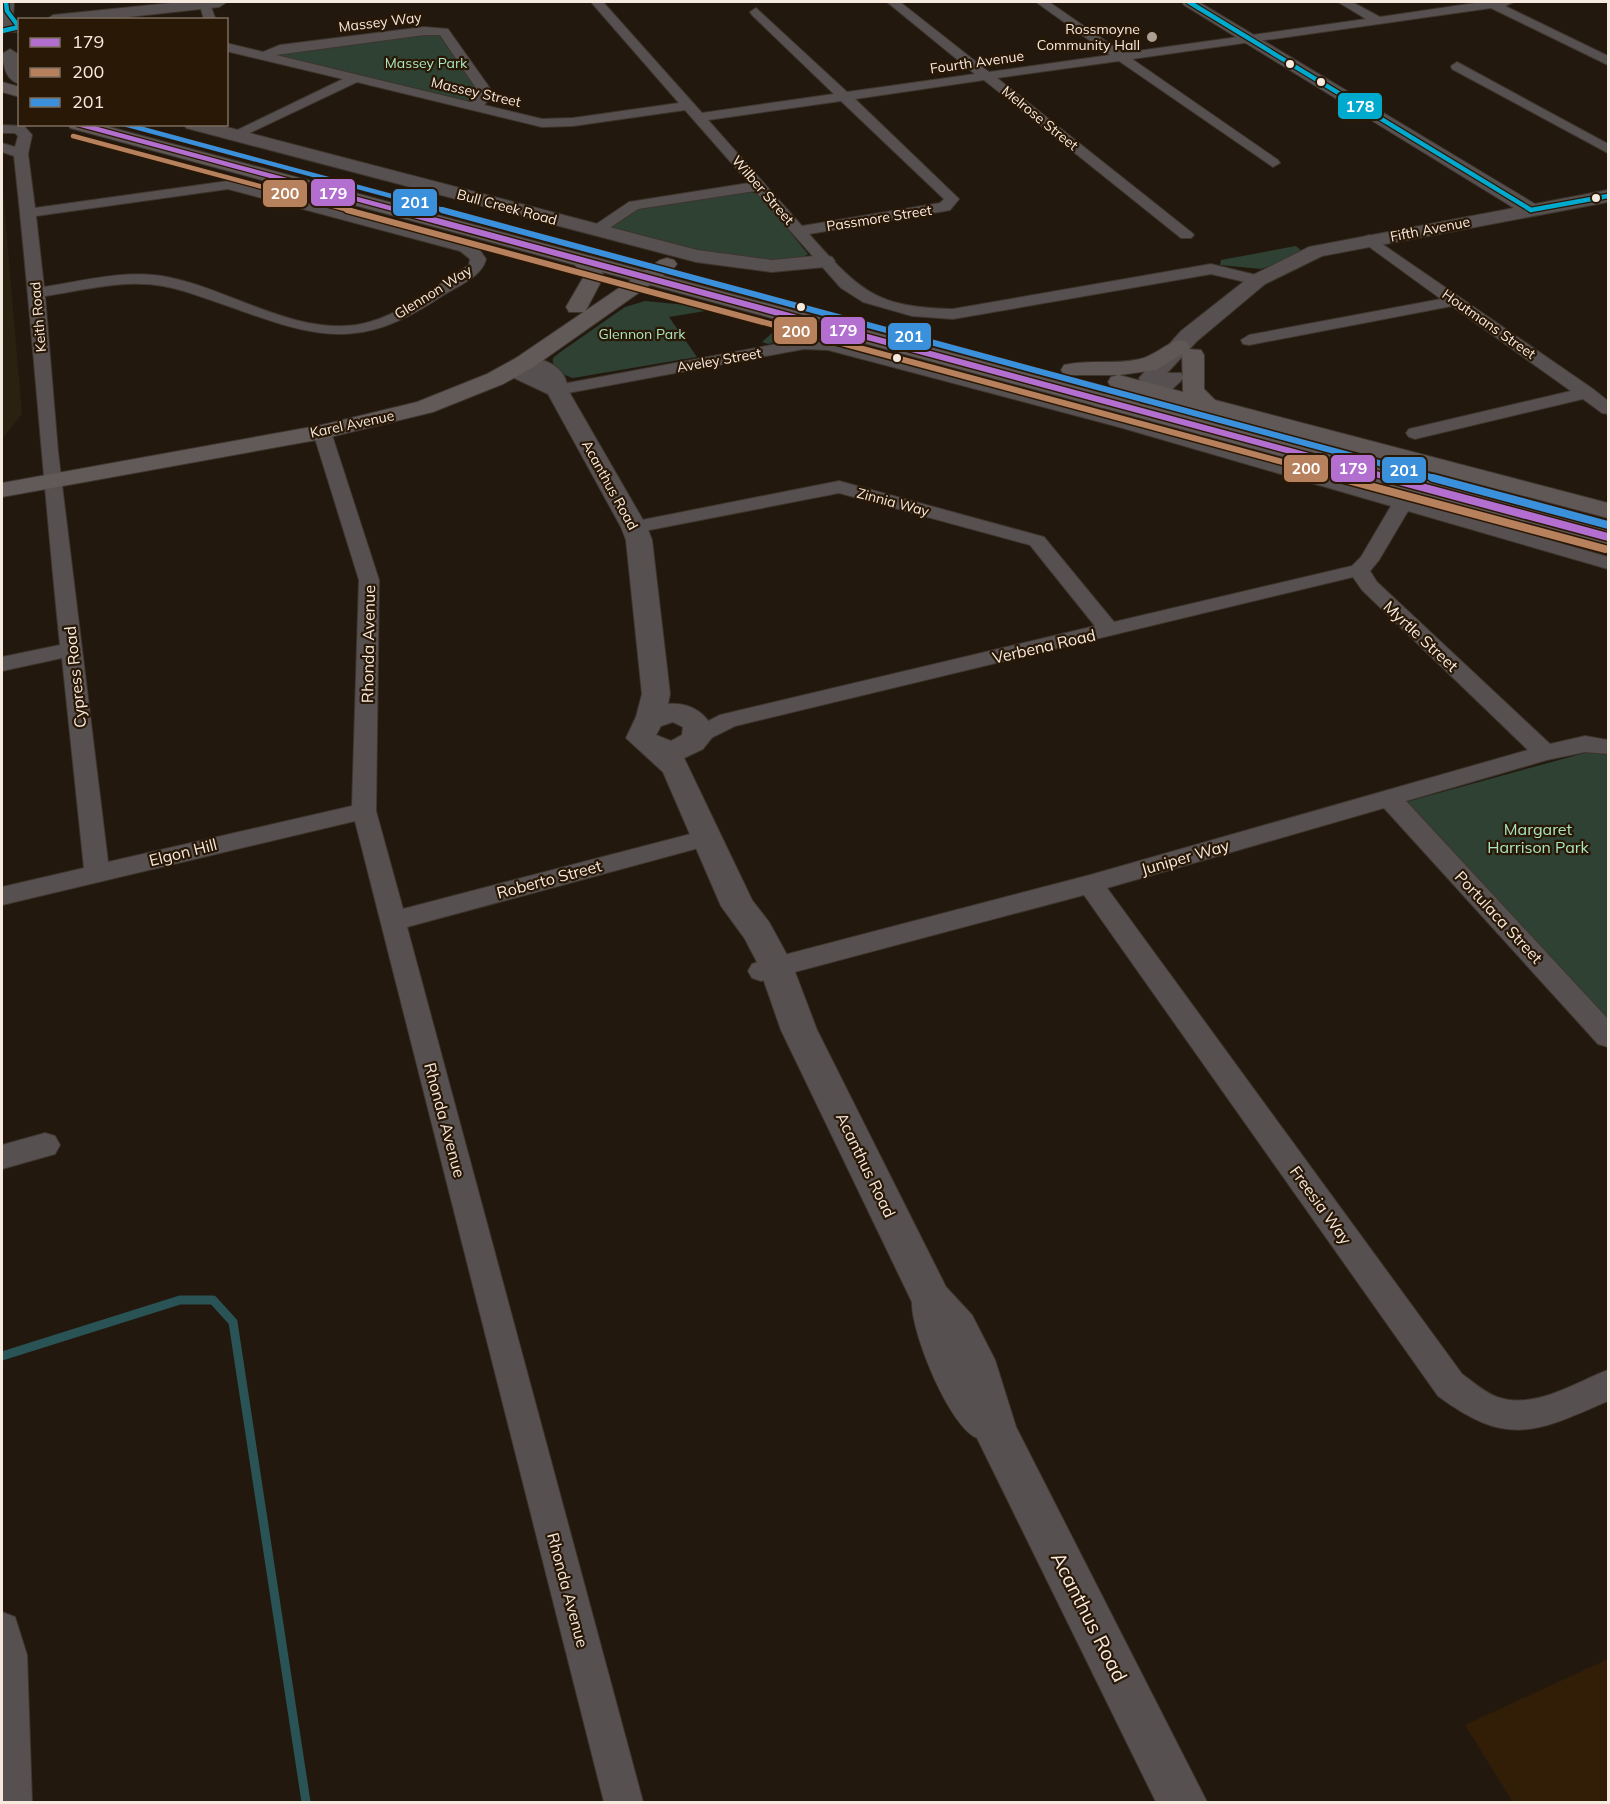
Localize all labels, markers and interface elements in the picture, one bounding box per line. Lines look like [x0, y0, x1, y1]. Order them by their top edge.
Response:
street label: Massey Way [337, 8, 423, 36]
legend [18, 18, 228, 126]
place label: Rossmoyne Community Hall [1037, 20, 1140, 54]
text: 179 [72, 30, 104, 53]
marker: Rossmoyne Community Hall [1145, 30, 1159, 44]
street label: Fourth Avenue [929, 47, 1025, 77]
park label: Massey Park [385, 54, 468, 72]
unlabelled marker [1284, 58, 1296, 70]
text: 200 [72, 60, 104, 83]
street label: Massey Street [429, 73, 523, 111]
unlabelled marker [1315, 76, 1327, 88]
street label: Melrose Street [998, 82, 1082, 154]
text: 201 [72, 90, 104, 113]
line badge: 178 [1337, 92, 1383, 120]
text: 178 [1346, 96, 1375, 116]
street label: Wilber Street [728, 152, 798, 228]
line badge: 179 [310, 178, 356, 207]
line badge: 200 [262, 179, 308, 208]
text: 200 [271, 183, 299, 203]
text: 179 [319, 183, 347, 203]
street label: Bull Creek Road [455, 185, 559, 229]
line badge: 201 [392, 188, 438, 217]
text: 201 [401, 192, 429, 212]
unlabelled marker [1590, 192, 1602, 204]
street label: Passmore Street [825, 201, 933, 235]
street label: Fifth Avenue [1388, 212, 1472, 246]
street label: Glennon Way [391, 261, 476, 323]
street label: Keith Road [26, 281, 50, 353]
street label: Houtmans Street [1439, 285, 1539, 363]
unlabelled marker [795, 301, 807, 313]
line badge: 200 [773, 316, 818, 345]
line badge: 179 [820, 316, 866, 345]
text: 179 [829, 320, 857, 340]
text: 200 [782, 321, 810, 341]
line badge: 201 [887, 322, 932, 351]
park label: Glennon Park [599, 325, 686, 343]
text: 201 [895, 326, 923, 346]
street label: Aveley Street [675, 344, 763, 376]
unlabelled marker [891, 352, 903, 364]
street label: Karel Avenue [308, 406, 396, 442]
street label: Acanthus Road [578, 437, 642, 533]
line badge: 200 [1283, 454, 1329, 483]
line badge: 179 [1330, 454, 1376, 483]
line badge: 201 [1381, 456, 1427, 484]
text: 200 [1292, 458, 1320, 478]
text: 179 [1339, 458, 1367, 478]
text: 201 [1390, 460, 1418, 480]
street label: Zinnia Way [855, 484, 932, 520]
street label: Rhonda Avenue [357, 585, 379, 703]
street label: Myrtle Street [1379, 596, 1463, 676]
street label: Verbena Road [990, 624, 1098, 668]
street label: Cypress Road [60, 625, 90, 729]
park label: Margaret Harrison Park [1487, 819, 1590, 857]
street label: Elgon Hill [147, 834, 219, 870]
street label: Juniper Way [1139, 835, 1232, 879]
street label: Roberto Street [494, 855, 604, 903]
street label: Portulaca Street [1451, 866, 1547, 968]
street label: Rhonda Avenue [420, 1060, 470, 1180]
street label: Acanthus Road [832, 1109, 900, 1221]
street label: Freesia Way [1286, 1162, 1357, 1249]
street label: Rhonda Avenue [543, 1530, 593, 1650]
street label: Acanthus Road [1046, 1548, 1133, 1686]

